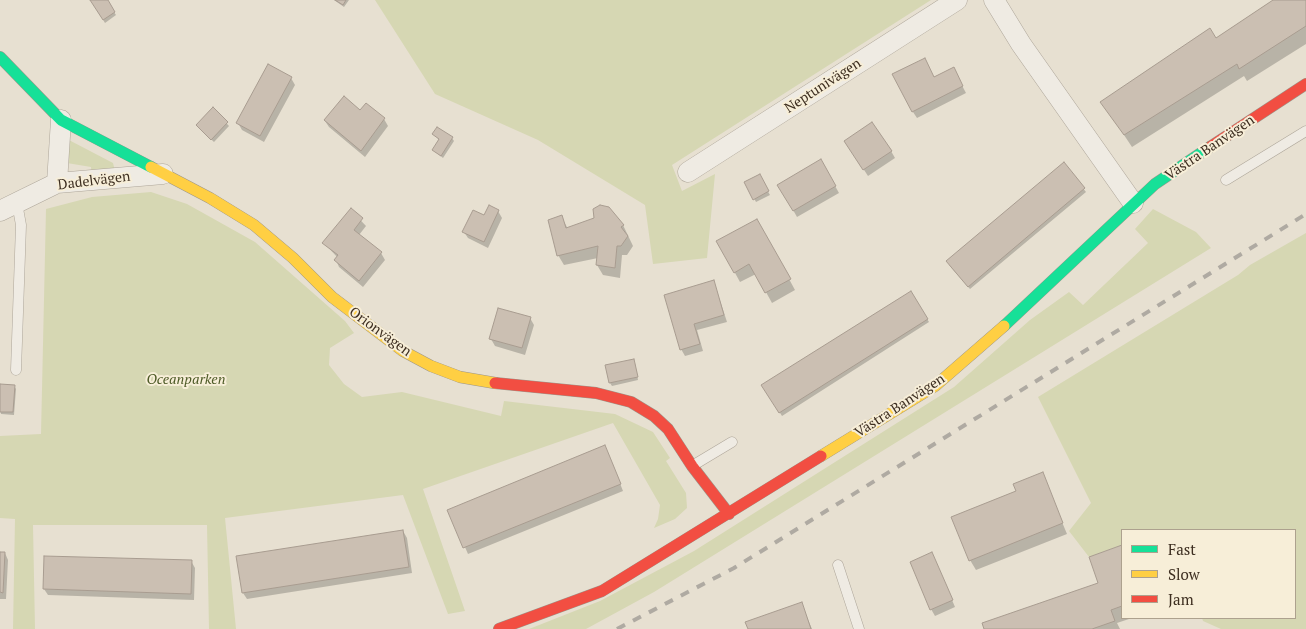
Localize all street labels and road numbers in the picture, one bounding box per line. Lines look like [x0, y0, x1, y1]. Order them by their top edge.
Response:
street label: Neptunivägen [782, 55, 864, 117]
street label: Västra Banvägen [1162, 112, 1258, 184]
street label: Dadelvägen [57, 168, 131, 194]
street label: Orionvägen [346, 304, 414, 360]
street label: Västra Banvägen [852, 371, 948, 441]

